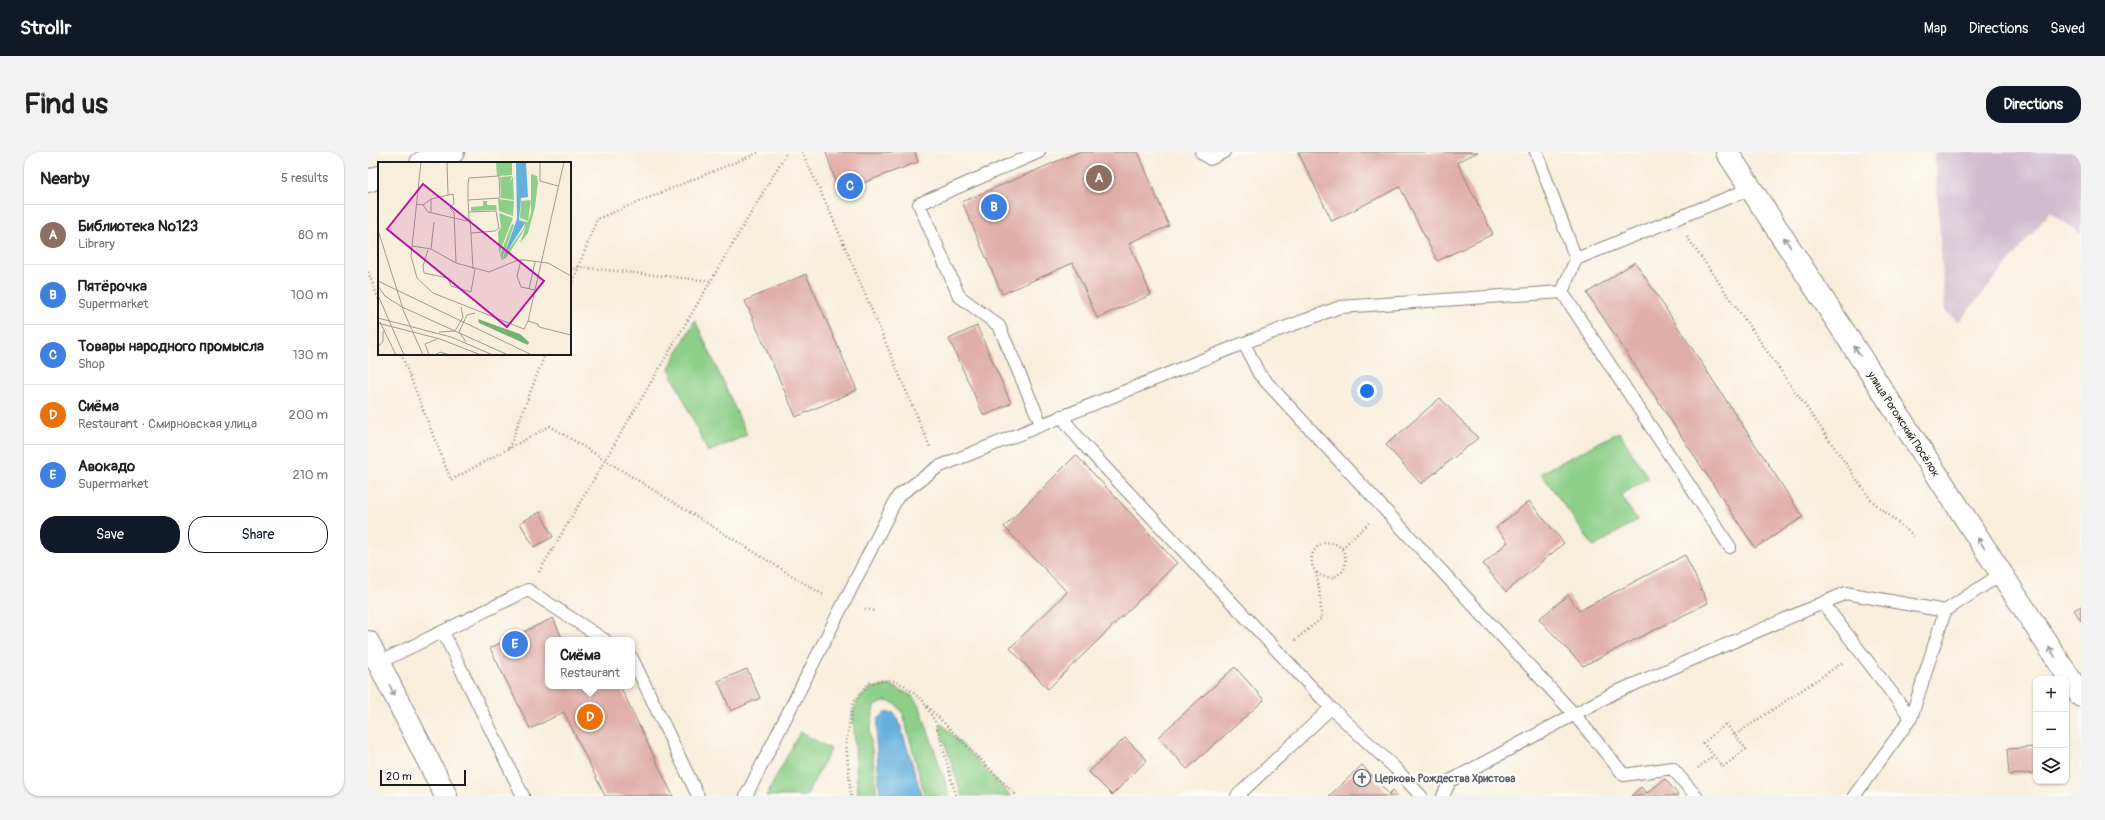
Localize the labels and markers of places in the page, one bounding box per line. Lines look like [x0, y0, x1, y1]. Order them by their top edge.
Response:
pin: A [1086, 163, 1112, 193]
pin: C [837, 171, 863, 201]
pin: B [981, 192, 1007, 222]
pin: E [502, 629, 528, 659]
pin: D [577, 702, 603, 732]
church icon: Церковь Рождества Христова [1352, 768, 1372, 788]
place label: Церковь Рождества Христова [1375, 772, 1515, 785]

